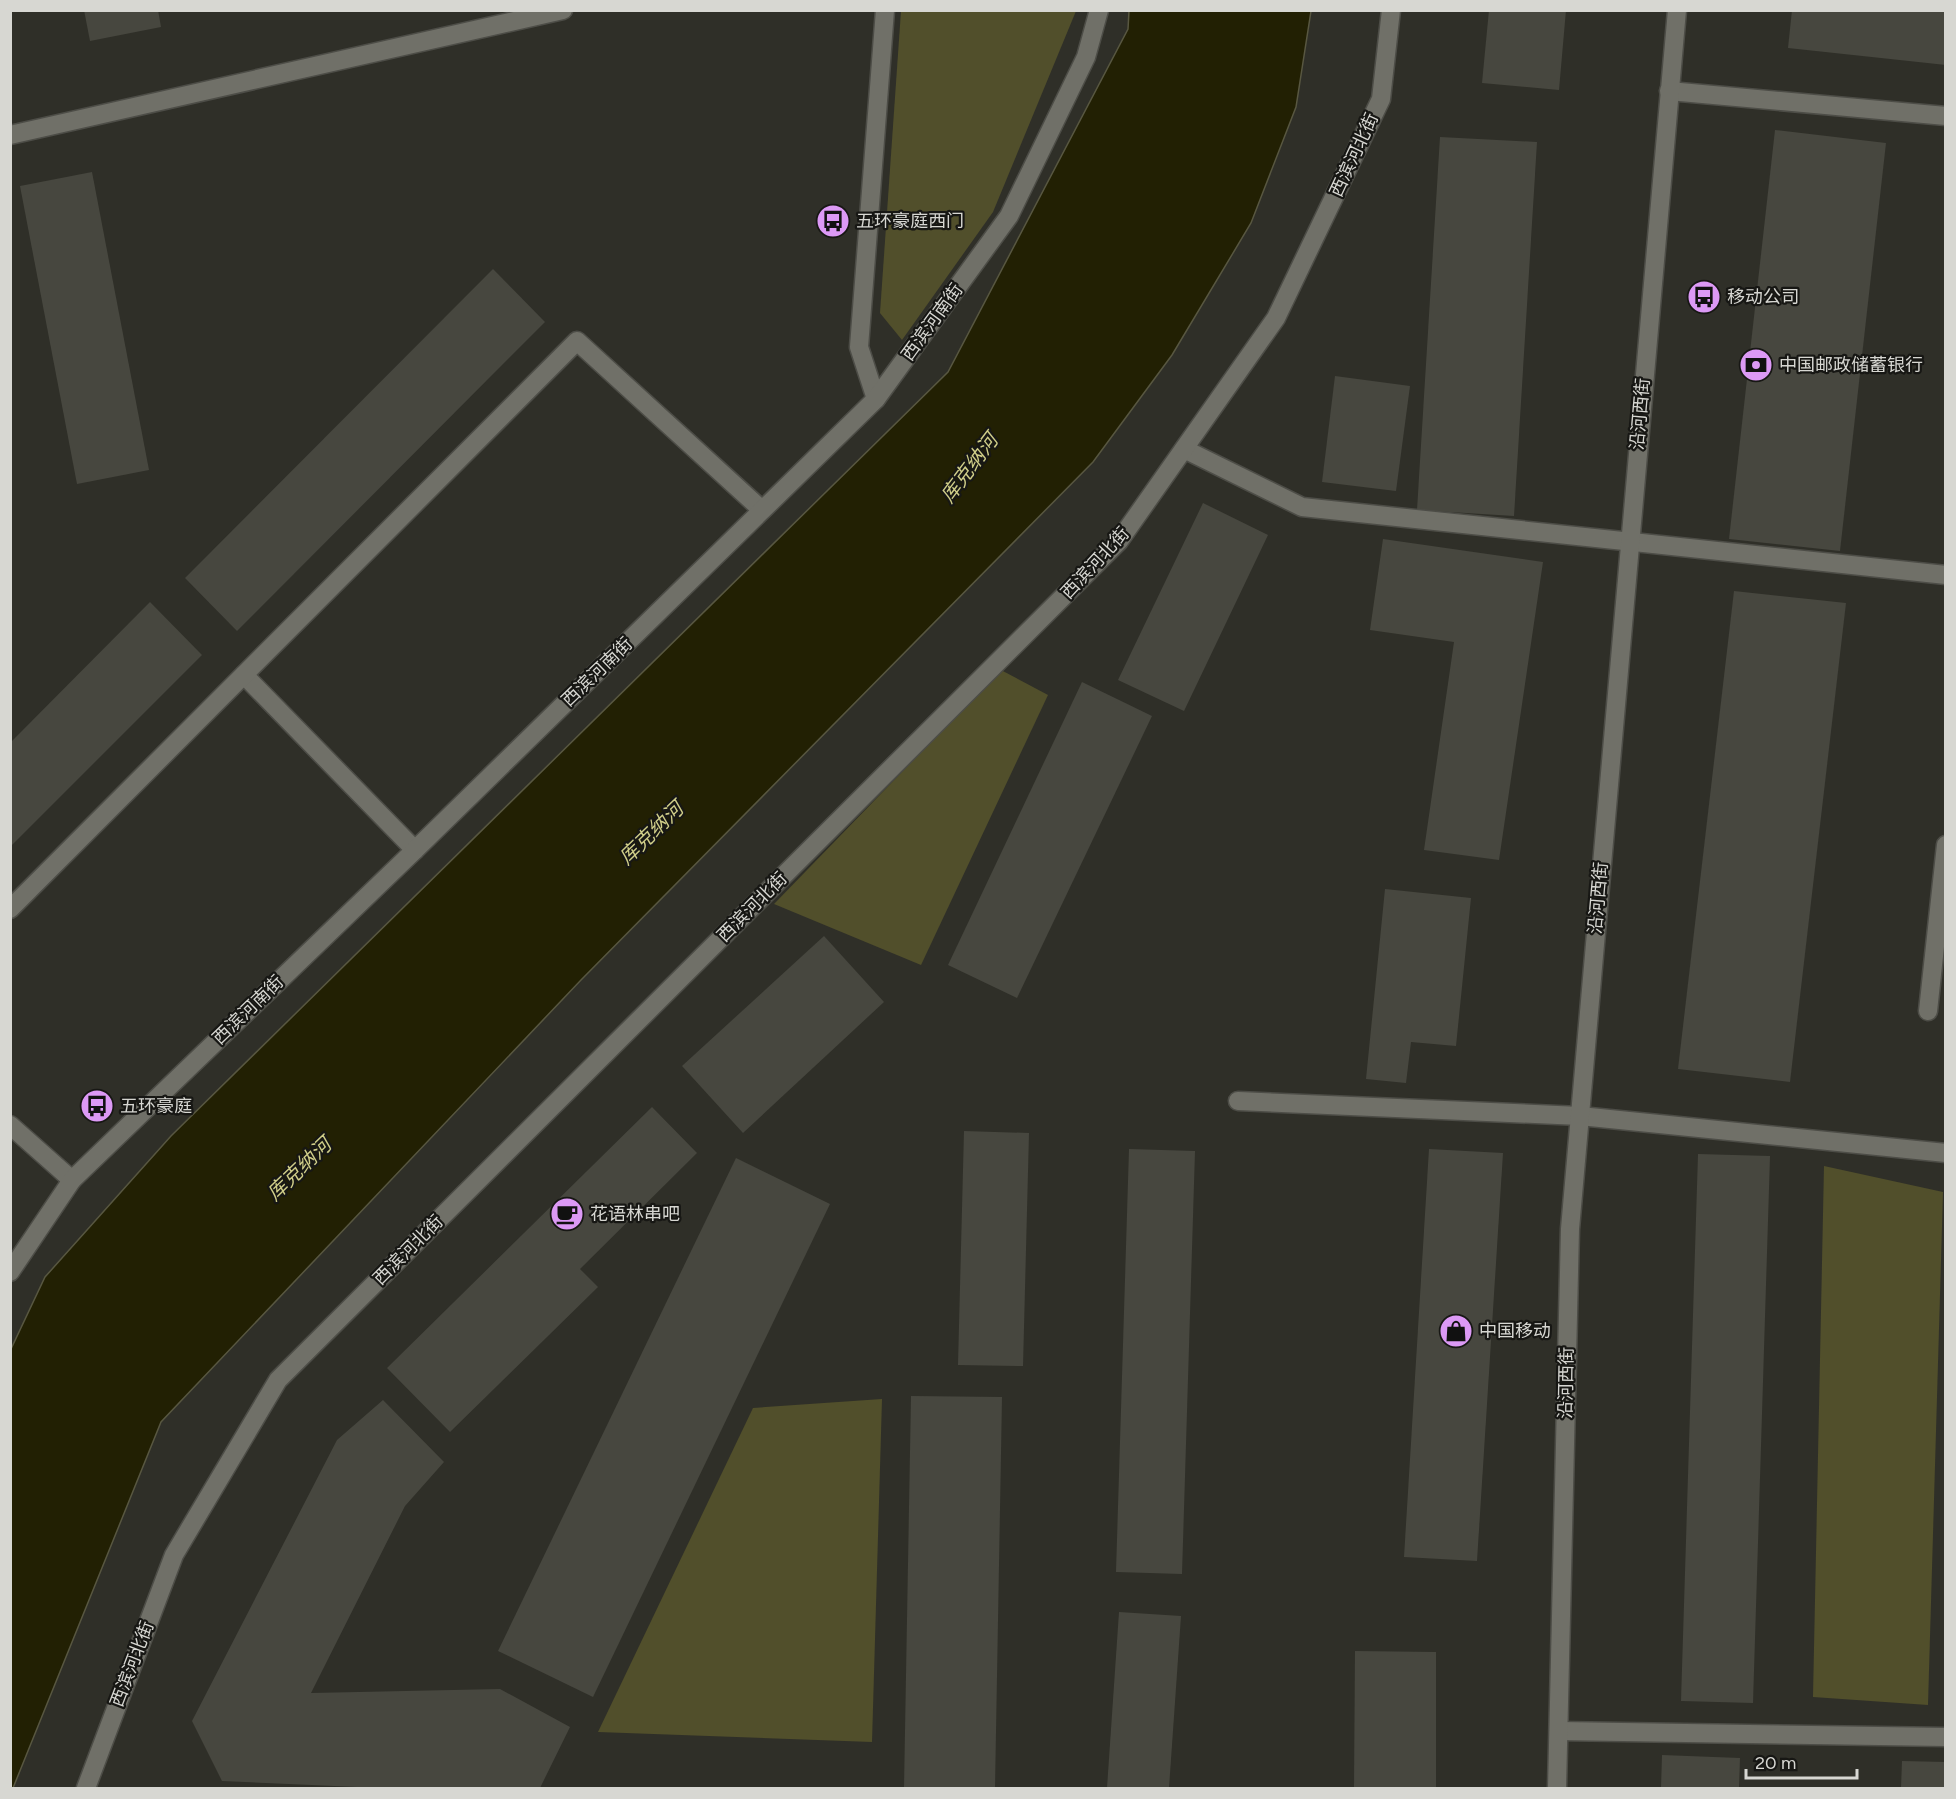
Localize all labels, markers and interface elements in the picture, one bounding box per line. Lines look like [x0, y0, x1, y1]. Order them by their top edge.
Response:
street label: 西滨河北街 [1325, 110, 1383, 200]
bus stop icon: 五环豪庭西门 [815, 203, 851, 239]
place label: 五环豪庭西门 [856, 210, 964, 232]
street label: 西滨河南街 [897, 279, 967, 365]
bus stop icon: 移动公司 [1686, 279, 1722, 315]
place label: 移动公司 [1727, 286, 1799, 308]
bank icon: 中国邮政储蓄银行 [1738, 347, 1774, 383]
place label: 中国邮政储蓄银行 [1779, 354, 1923, 376]
street label: 沿河西街 [1626, 377, 1654, 451]
water label: 库克纳河 [935, 426, 1005, 507]
street label: 西滨河北街 [1056, 523, 1134, 603]
street label: 西滨河南街 [557, 633, 637, 711]
water label: 库克纳河 [614, 794, 691, 869]
street label: 沿河西街 [1584, 861, 1612, 935]
street label: 西滨河北街 [712, 867, 792, 947]
street label: 西滨河南街 [208, 971, 288, 1049]
bus stop icon: 五环豪庭 [79, 1088, 115, 1124]
place label: 五环豪庭 [120, 1095, 192, 1117]
water label: 库克纳河 [262, 1130, 339, 1205]
cafe icon: 花语林串吧 [549, 1196, 585, 1232]
place label: 花语林串吧 [590, 1203, 680, 1225]
street label: 西滨河北街 [368, 1210, 448, 1290]
shop icon: 中国移动 [1438, 1313, 1474, 1349]
place label: 中国移动 [1479, 1320, 1551, 1342]
street label: 沿河西街 [1554, 1347, 1578, 1419]
street label: 西滨河北街 [106, 1618, 158, 1710]
scale bar [1746, 1742, 1857, 1780]
text: 20 m [1755, 1752, 1796, 1774]

